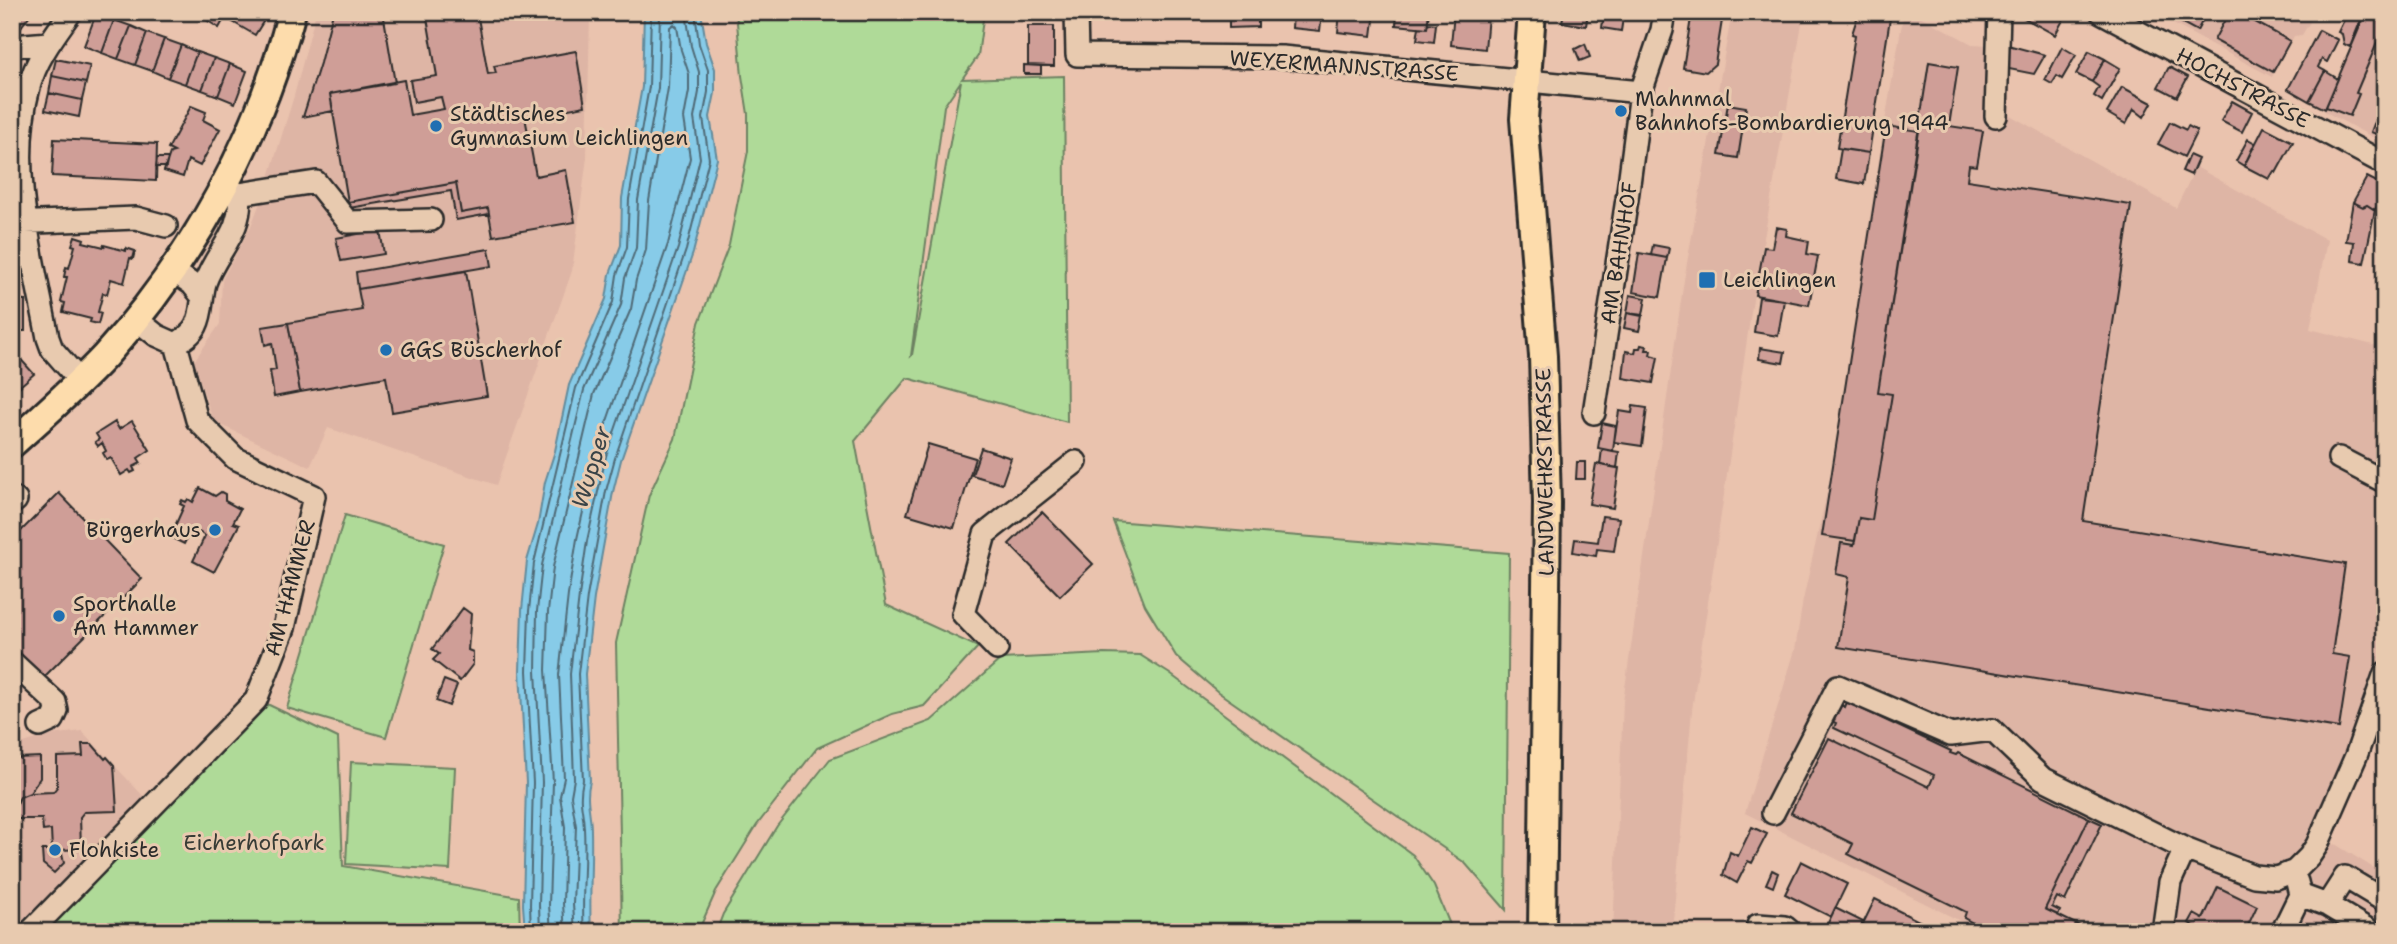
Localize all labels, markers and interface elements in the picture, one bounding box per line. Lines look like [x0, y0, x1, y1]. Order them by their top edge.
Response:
street label: HOCHSTRASSE [2171, 41, 2315, 135]
street label: WEYERMANNSTRASSE [1228, 44, 1460, 88]
place label: Mahnmal Bahnhofs-Bombardierung 1944 [1635, 85, 1949, 137]
place label: Städtisches Gymnasium Leichlingen [450, 100, 688, 152]
marker: Mahnmal Bahnhofs-Bombardierung 1944 [1613, 103, 1629, 119]
marker: Städtisches Gymnasium Leichlingen [428, 118, 444, 134]
street label: AM BAHNHOF [1594, 180, 1644, 326]
place label: Leichlingen [1723, 266, 1836, 294]
marker: Leichlingen [1697, 270, 1717, 290]
place label: GGS Büscherhof [400, 336, 562, 364]
marker: GGS Büscherhof [378, 342, 394, 358]
street label: LANDWEHRSTRASSE [1529, 368, 1561, 576]
water label: Wupper [564, 421, 618, 512]
place label: Bürgerhaus [86, 516, 201, 544]
street label: AM HAMMER [258, 517, 322, 659]
marker: Bürgerhaus [207, 522, 223, 538]
place label: Sporthalle Am Hammer [73, 590, 199, 642]
marker: Sporthalle Am Hammer [51, 608, 67, 624]
park label: Eicherhofpark [184, 829, 324, 857]
place label: Flohkiste [69, 836, 159, 864]
marker: Flohkiste [47, 842, 63, 858]

